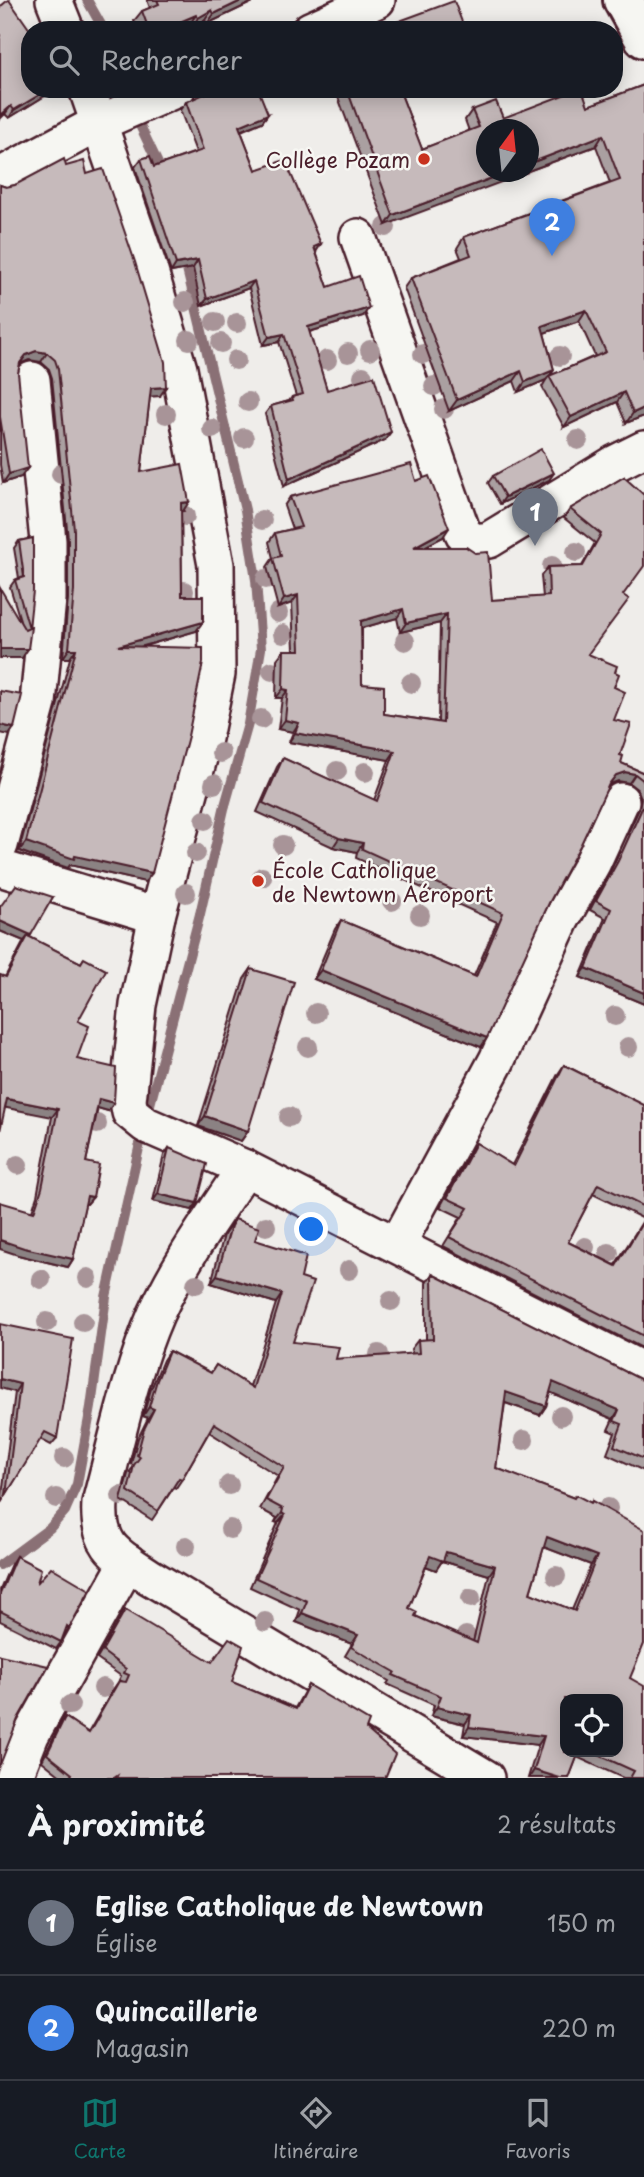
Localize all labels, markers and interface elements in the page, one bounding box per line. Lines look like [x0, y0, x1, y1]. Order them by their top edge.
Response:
search box [21, 21, 623, 98]
text: Rechercher [101, 40, 242, 79]
icon: search [45, 41, 83, 79]
north arrow [476, 119, 539, 182]
place label: Collège Pozam [265, 143, 410, 175]
marker: Collège Pozam [416, 151, 432, 167]
pin: 2 [529, 198, 575, 256]
pin: 1 [512, 488, 558, 546]
place label: École Catholique de Newtown Aéroport [272, 853, 493, 909]
marker: École Catholique de Newtown Aéroport [250, 873, 266, 889]
your location [294, 1212, 328, 1246]
map controls [560, 1694, 623, 1757]
button: locate [560, 1694, 623, 1757]
text: À proximité [28, 1801, 205, 1846]
text: 2 résultats [497, 1806, 616, 1841]
text: Eglise Catholique de Newtown [95, 1886, 484, 1925]
text: 1 [46, 1905, 57, 1940]
text: 150 m [547, 1905, 616, 1940]
text: Église [95, 1925, 158, 1960]
text: Quincaillerie [95, 1991, 258, 2030]
text: 2 [43, 2010, 59, 2045]
text: 220 m [542, 2010, 616, 2045]
text: Magasin [95, 2030, 189, 2065]
tab: Carte [73, 2094, 126, 2164]
tab: Itinéraire [273, 2094, 358, 2164]
tab: Favoris [505, 2094, 571, 2164]

